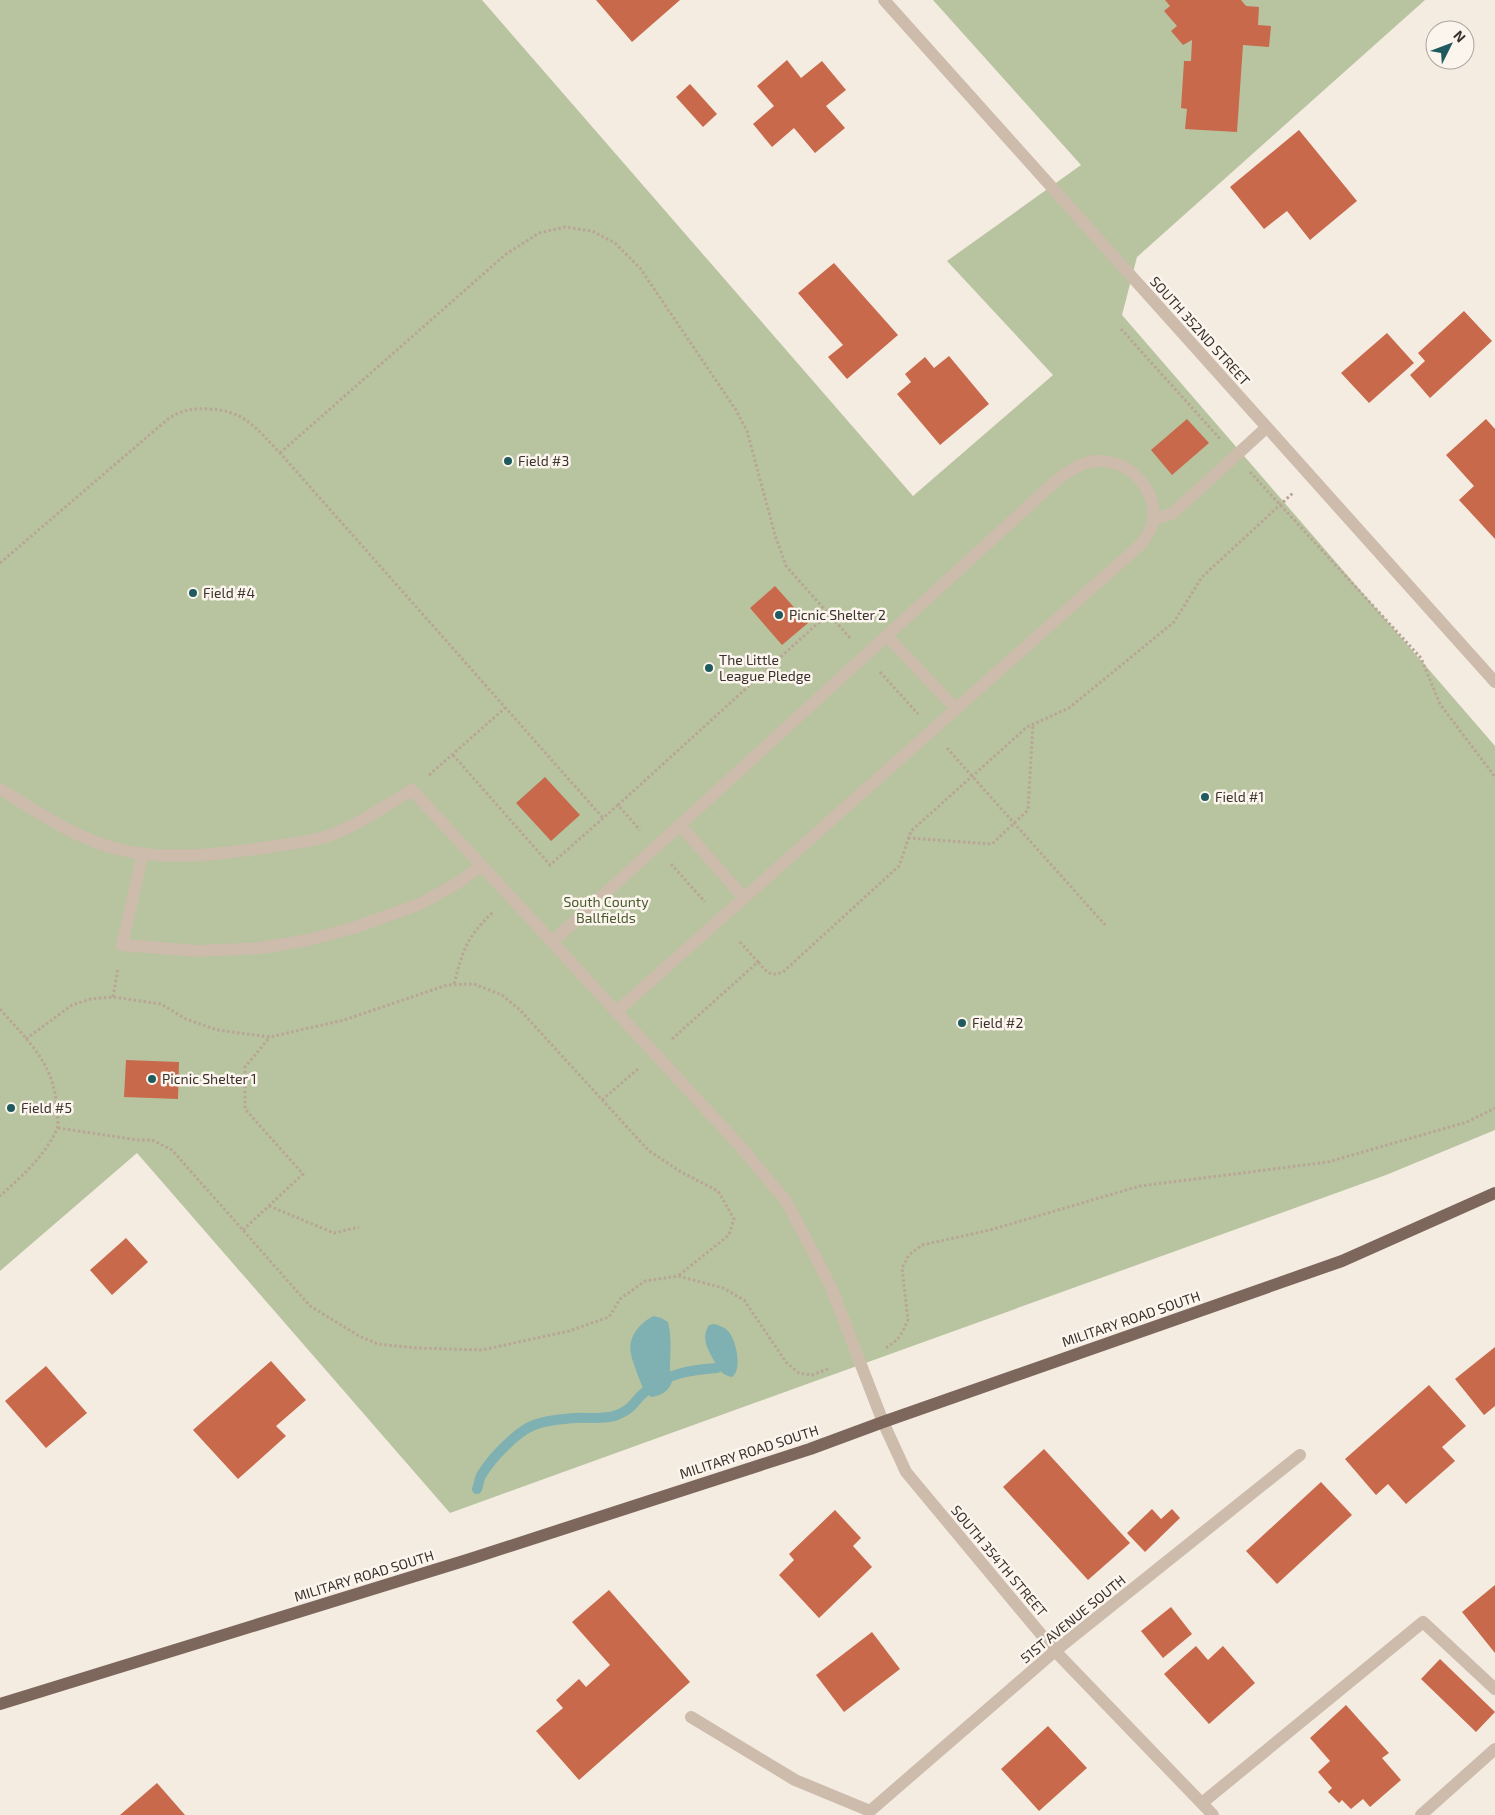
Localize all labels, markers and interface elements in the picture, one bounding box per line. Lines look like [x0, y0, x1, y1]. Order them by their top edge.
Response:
north arrow [1425, 20, 1475, 70]
text: N [1450, 27, 1470, 45]
street label: SOUTH 352ND STREET [1147, 273, 1254, 389]
place label: Field #3 [518, 452, 569, 469]
marker: Field #3 [502, 455, 514, 467]
place label: Field #4 [203, 584, 255, 601]
marker: Field #4 [187, 587, 199, 599]
place label: Picnic Shelter 2 [789, 606, 886, 623]
marker: Picnic Shelter 2 [773, 609, 785, 621]
place label: The Little League Pledge [719, 651, 811, 684]
marker: The Little League Pledge [703, 662, 715, 674]
place label: Field #1 [1215, 788, 1264, 805]
marker: Field #1 [1199, 791, 1211, 803]
park label: South County Ballfields [563, 893, 649, 926]
place label: Field #2 [972, 1014, 1023, 1031]
marker: Field #2 [956, 1017, 968, 1029]
place label: Picnic Shelter 1 [162, 1070, 257, 1087]
marker: Picnic Shelter 1 [146, 1073, 158, 1085]
place label: Field #5 [21, 1099, 72, 1116]
marker: Field #5 [5, 1102, 17, 1114]
street label: MILITARY ROAD SOUTH [1059, 1287, 1202, 1350]
street label: MILITARY ROAD SOUTH [677, 1421, 820, 1482]
street label: SOUTH 354TH STREET [948, 1502, 1051, 1620]
street label: MILITARY ROAD SOUTH [292, 1546, 436, 1605]
street label: 51ST AVENUE SOUTH [1017, 1571, 1129, 1666]

